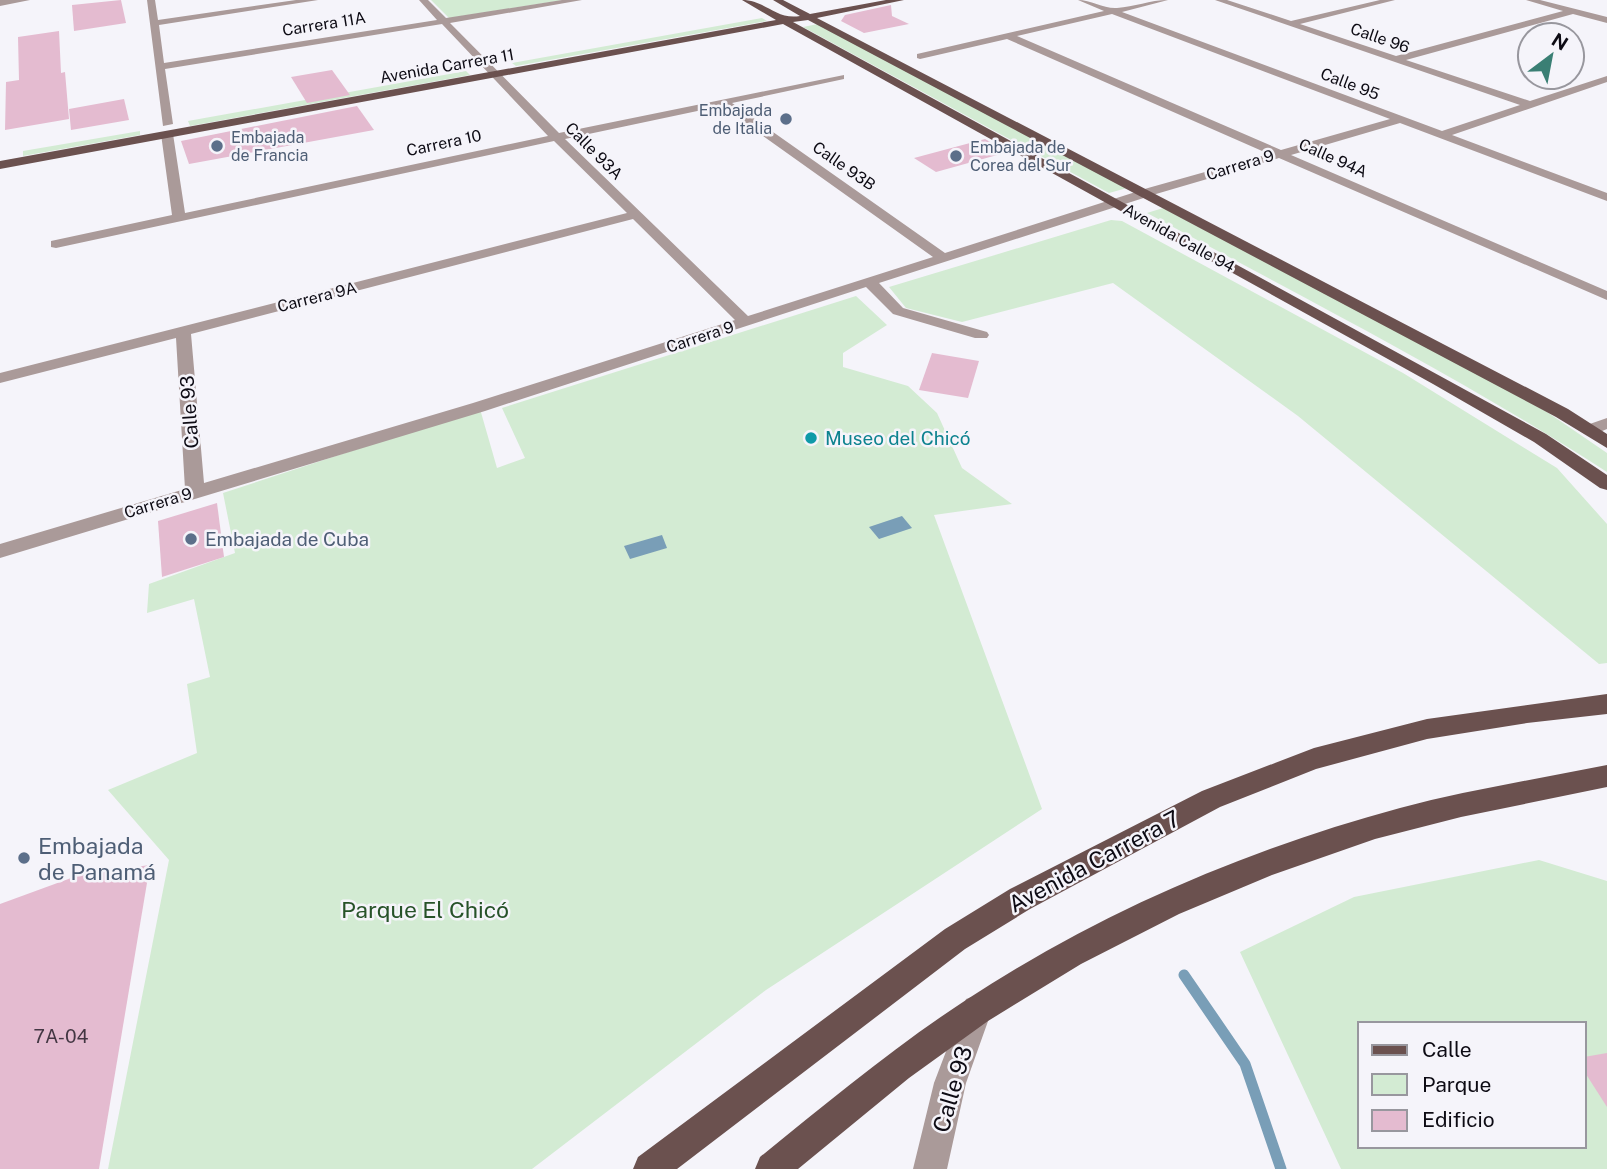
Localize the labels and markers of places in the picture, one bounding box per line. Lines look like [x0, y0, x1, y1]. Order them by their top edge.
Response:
place label: Embajada de Italia [699, 101, 772, 138]
marker: Embajada de Italia [778, 111, 794, 127]
place label: Embajada de Francia [231, 128, 308, 165]
marker: Embajada de Francia [209, 138, 225, 154]
place label: Embajada de Corea del Sur [970, 138, 1071, 175]
marker: Embajada de Corea del Sur [948, 148, 964, 164]
place label: Museo del Chicó [825, 427, 970, 449]
marker: Museo del Chicó [803, 430, 819, 446]
place label: Embajada de Cuba [205, 528, 369, 550]
marker: Embajada de Cuba [183, 531, 199, 547]
place label: Embajada de Panamá [38, 832, 156, 885]
marker: Embajada de Panamá [16, 850, 32, 866]

